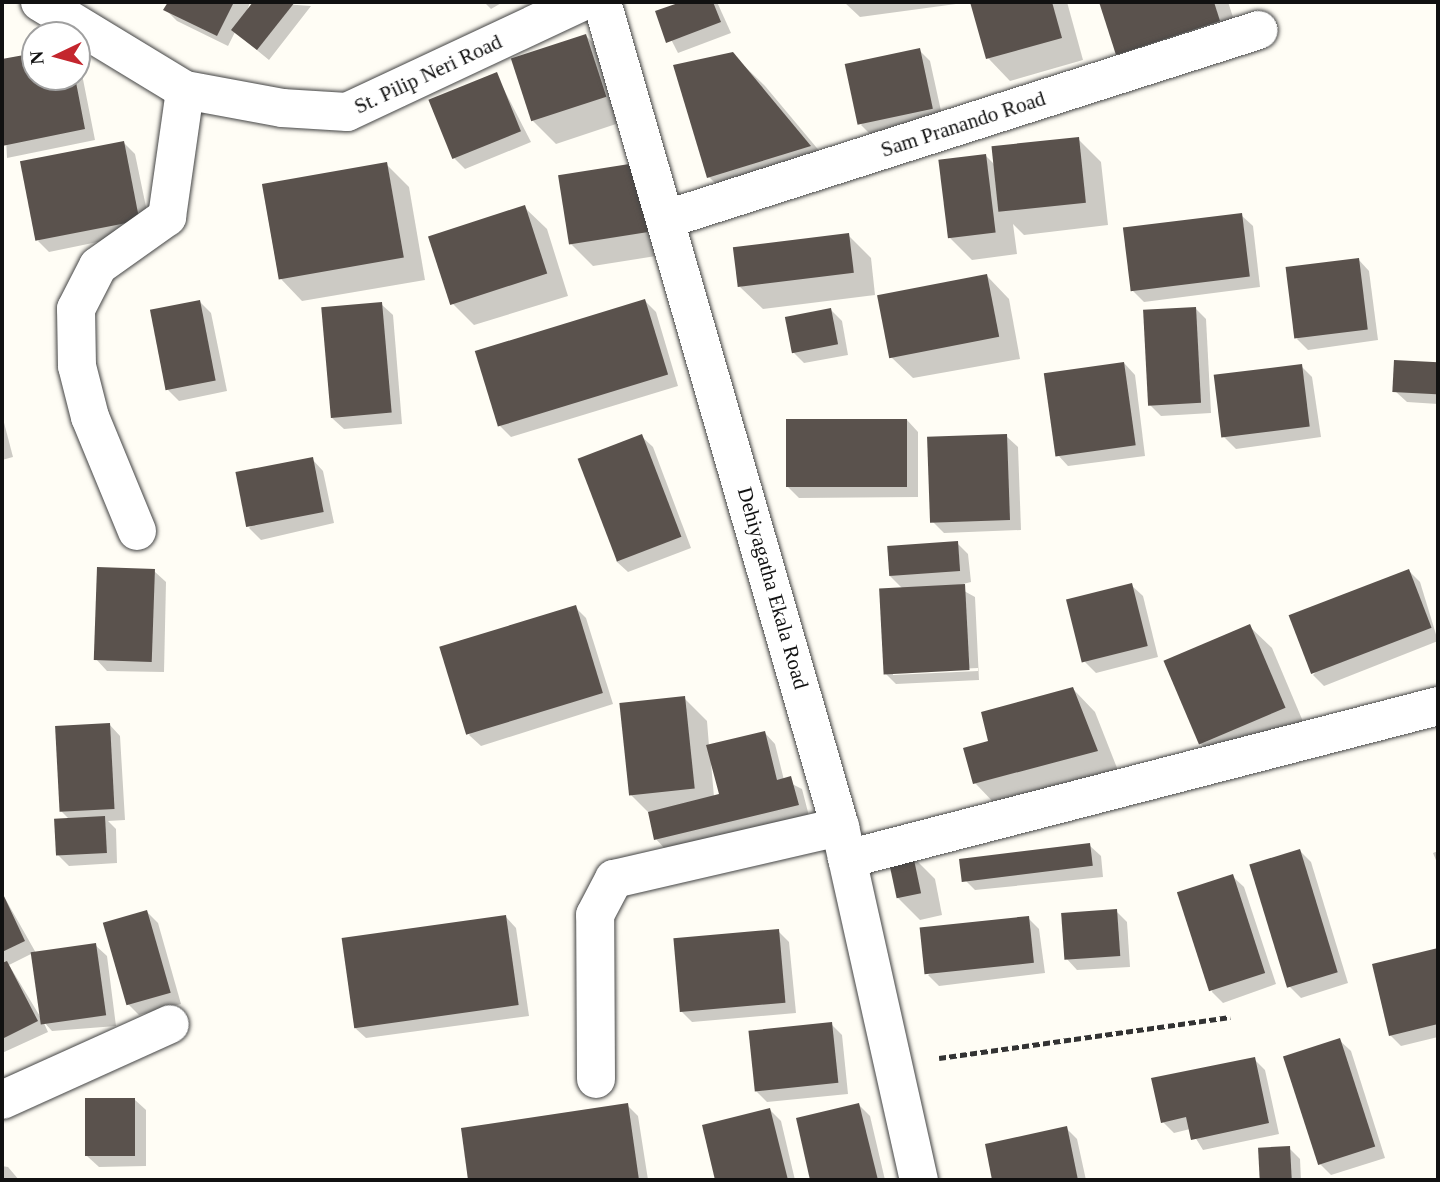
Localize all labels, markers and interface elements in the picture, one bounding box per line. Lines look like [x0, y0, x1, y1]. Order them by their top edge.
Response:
north arrow [21, 21, 91, 91]
street label: St. Pilip Neri Road [350, 29, 506, 119]
text: N [26, 50, 48, 65]
street label: Sam Pranando Road [878, 86, 1048, 162]
street label: Dehiyagatha Ekala Road [732, 484, 814, 692]

